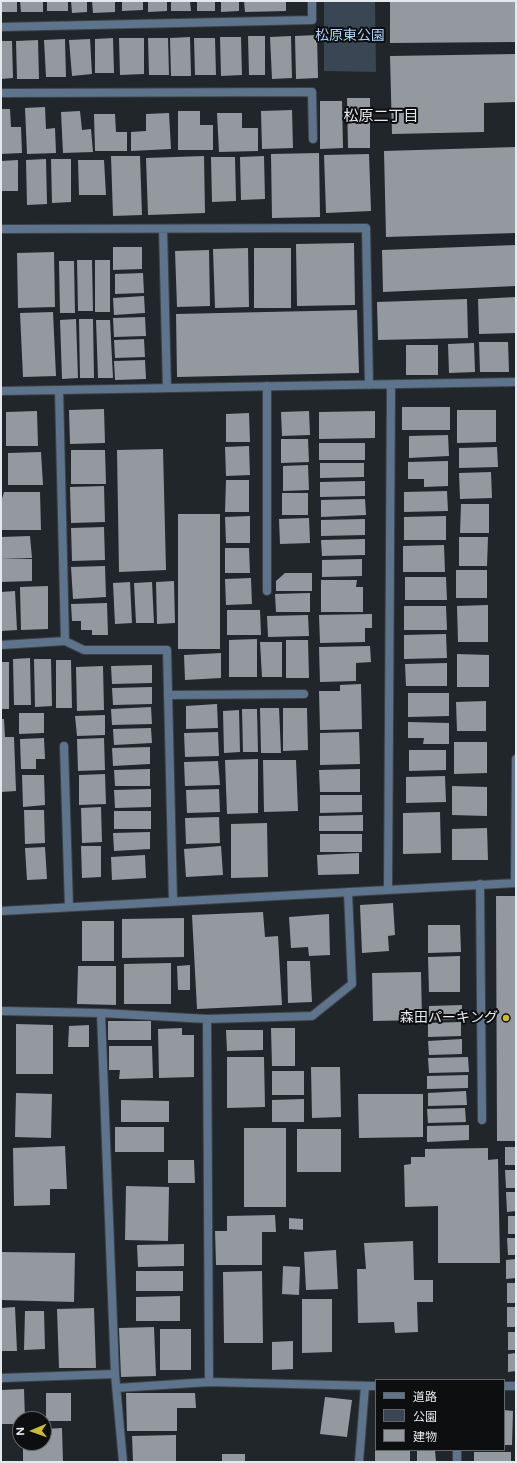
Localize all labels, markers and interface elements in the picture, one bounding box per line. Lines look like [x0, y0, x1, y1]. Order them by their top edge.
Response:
park label: 松原東公園 [315, 28, 385, 44]
district label: 松原二丁目 [344, 108, 418, 126]
place label: 森田パーキング [400, 1010, 498, 1026]
marker: 森田パーキング [501, 1013, 511, 1023]
legend [375, 1379, 505, 1451]
text: 道路 [413, 1390, 437, 1404]
text: 公園 [413, 1410, 437, 1424]
north arrow [12, 1411, 52, 1451]
text: N [14, 1427, 27, 1436]
text: 建物 [413, 1430, 437, 1444]

